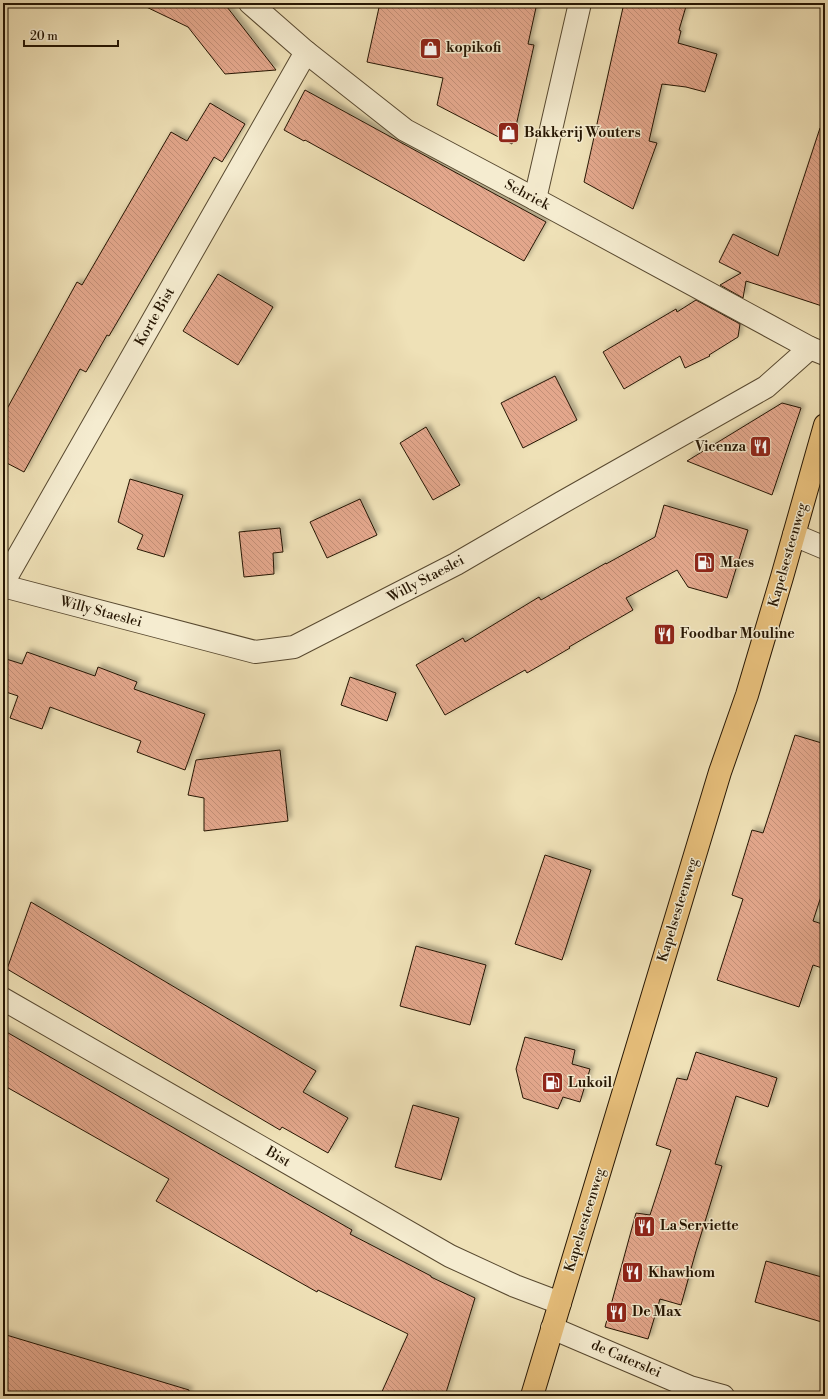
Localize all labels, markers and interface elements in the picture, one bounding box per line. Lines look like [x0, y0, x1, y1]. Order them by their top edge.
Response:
scale bar [24, 22, 118, 48]
text: 20 m [30, 29, 58, 44]
shop icon: kopikofi [417, 35, 443, 61]
place label: kopikofi [446, 39, 502, 57]
shop icon: Bakkerij Wouters [496, 120, 522, 146]
place label: Bakkerij Wouters [524, 124, 641, 142]
street label: Schriek [501, 176, 553, 215]
street label: Korte Bist [131, 284, 179, 350]
restaurant icon: Vicenza [748, 434, 774, 460]
place label: Vicenza [694, 438, 746, 456]
street label: Kapelsesteenweg [764, 500, 812, 609]
fuel station icon: Maes [692, 550, 718, 576]
street label: Willy Staeslei [384, 551, 468, 607]
place label: Maes [720, 554, 754, 572]
street label: Willy Staeslei [57, 592, 144, 632]
restaurant icon: Foodbar Mouline [651, 621, 677, 647]
place label: Foodbar Mouline [680, 625, 795, 643]
street label: Kapelsesteenweg [654, 855, 703, 964]
fuel station icon: Lukoil [539, 1070, 565, 1096]
place label: Lukoil [568, 1074, 612, 1092]
street label: Bist [262, 1142, 294, 1171]
street label: Kapelsesteenweg [561, 1165, 610, 1274]
restaurant icon: La Serviette [631, 1213, 657, 1239]
place label: La Serviette [660, 1217, 739, 1235]
restaurant icon: Khawhom [620, 1260, 646, 1286]
place label: Khawhom [648, 1264, 715, 1282]
restaurant icon: De Max [603, 1299, 629, 1325]
place label: De Max [632, 1303, 682, 1321]
street label: de Caterslei [588, 1336, 664, 1382]

